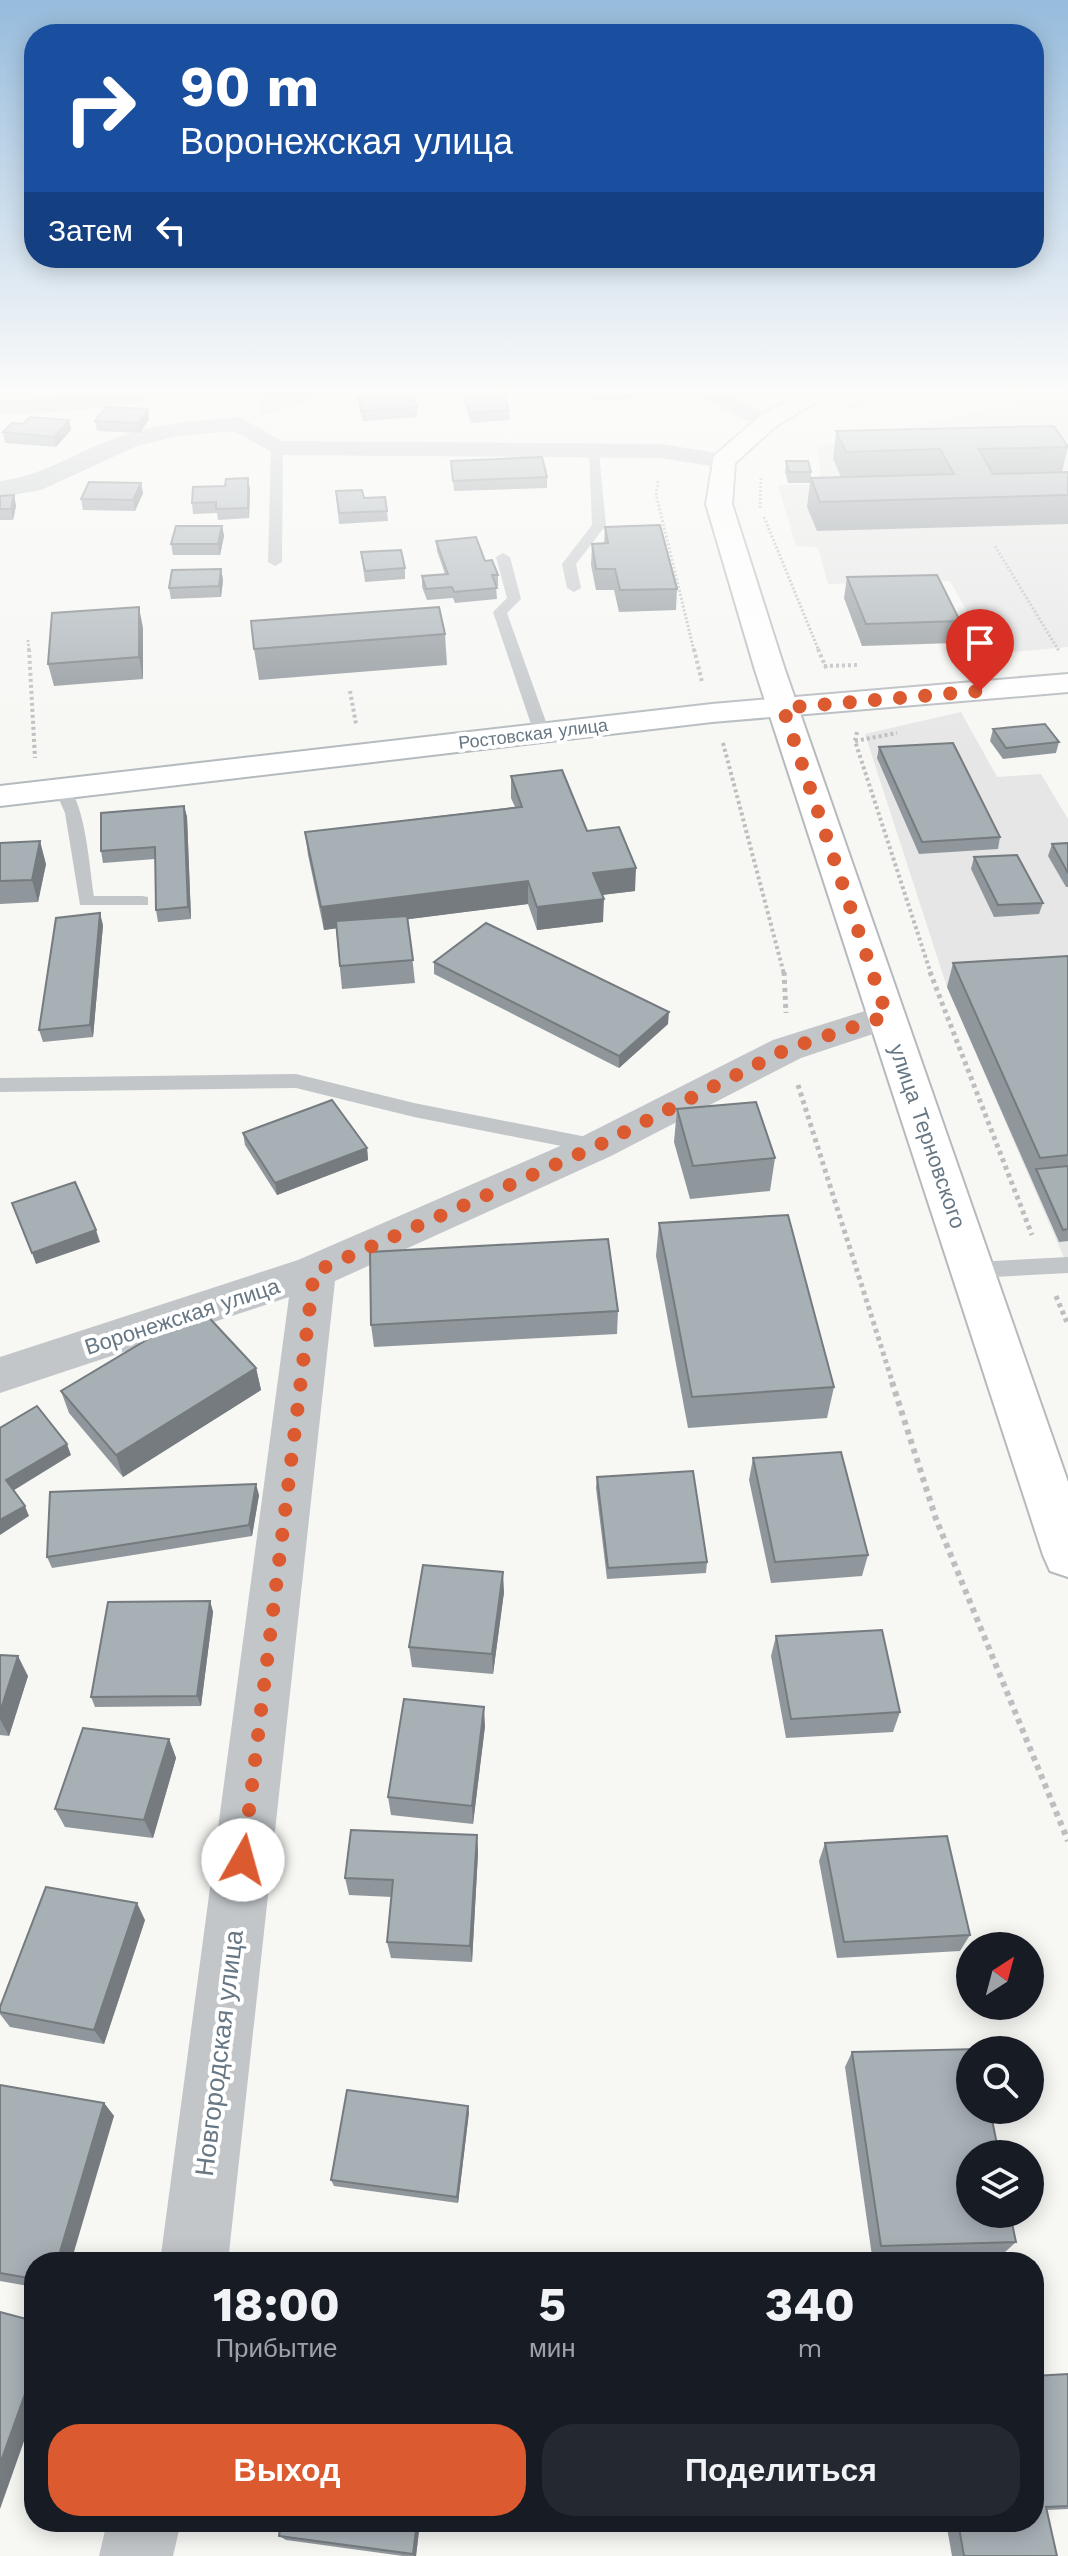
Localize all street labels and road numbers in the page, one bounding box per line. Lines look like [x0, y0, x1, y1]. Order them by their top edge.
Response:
street label: Ростовская улица [457, 714, 610, 753]
street label: улица Терновского [884, 1041, 971, 1232]
street label: Воронежская улица [82, 1273, 283, 1360]
street label: Новгородская улица [189, 1928, 249, 2178]

